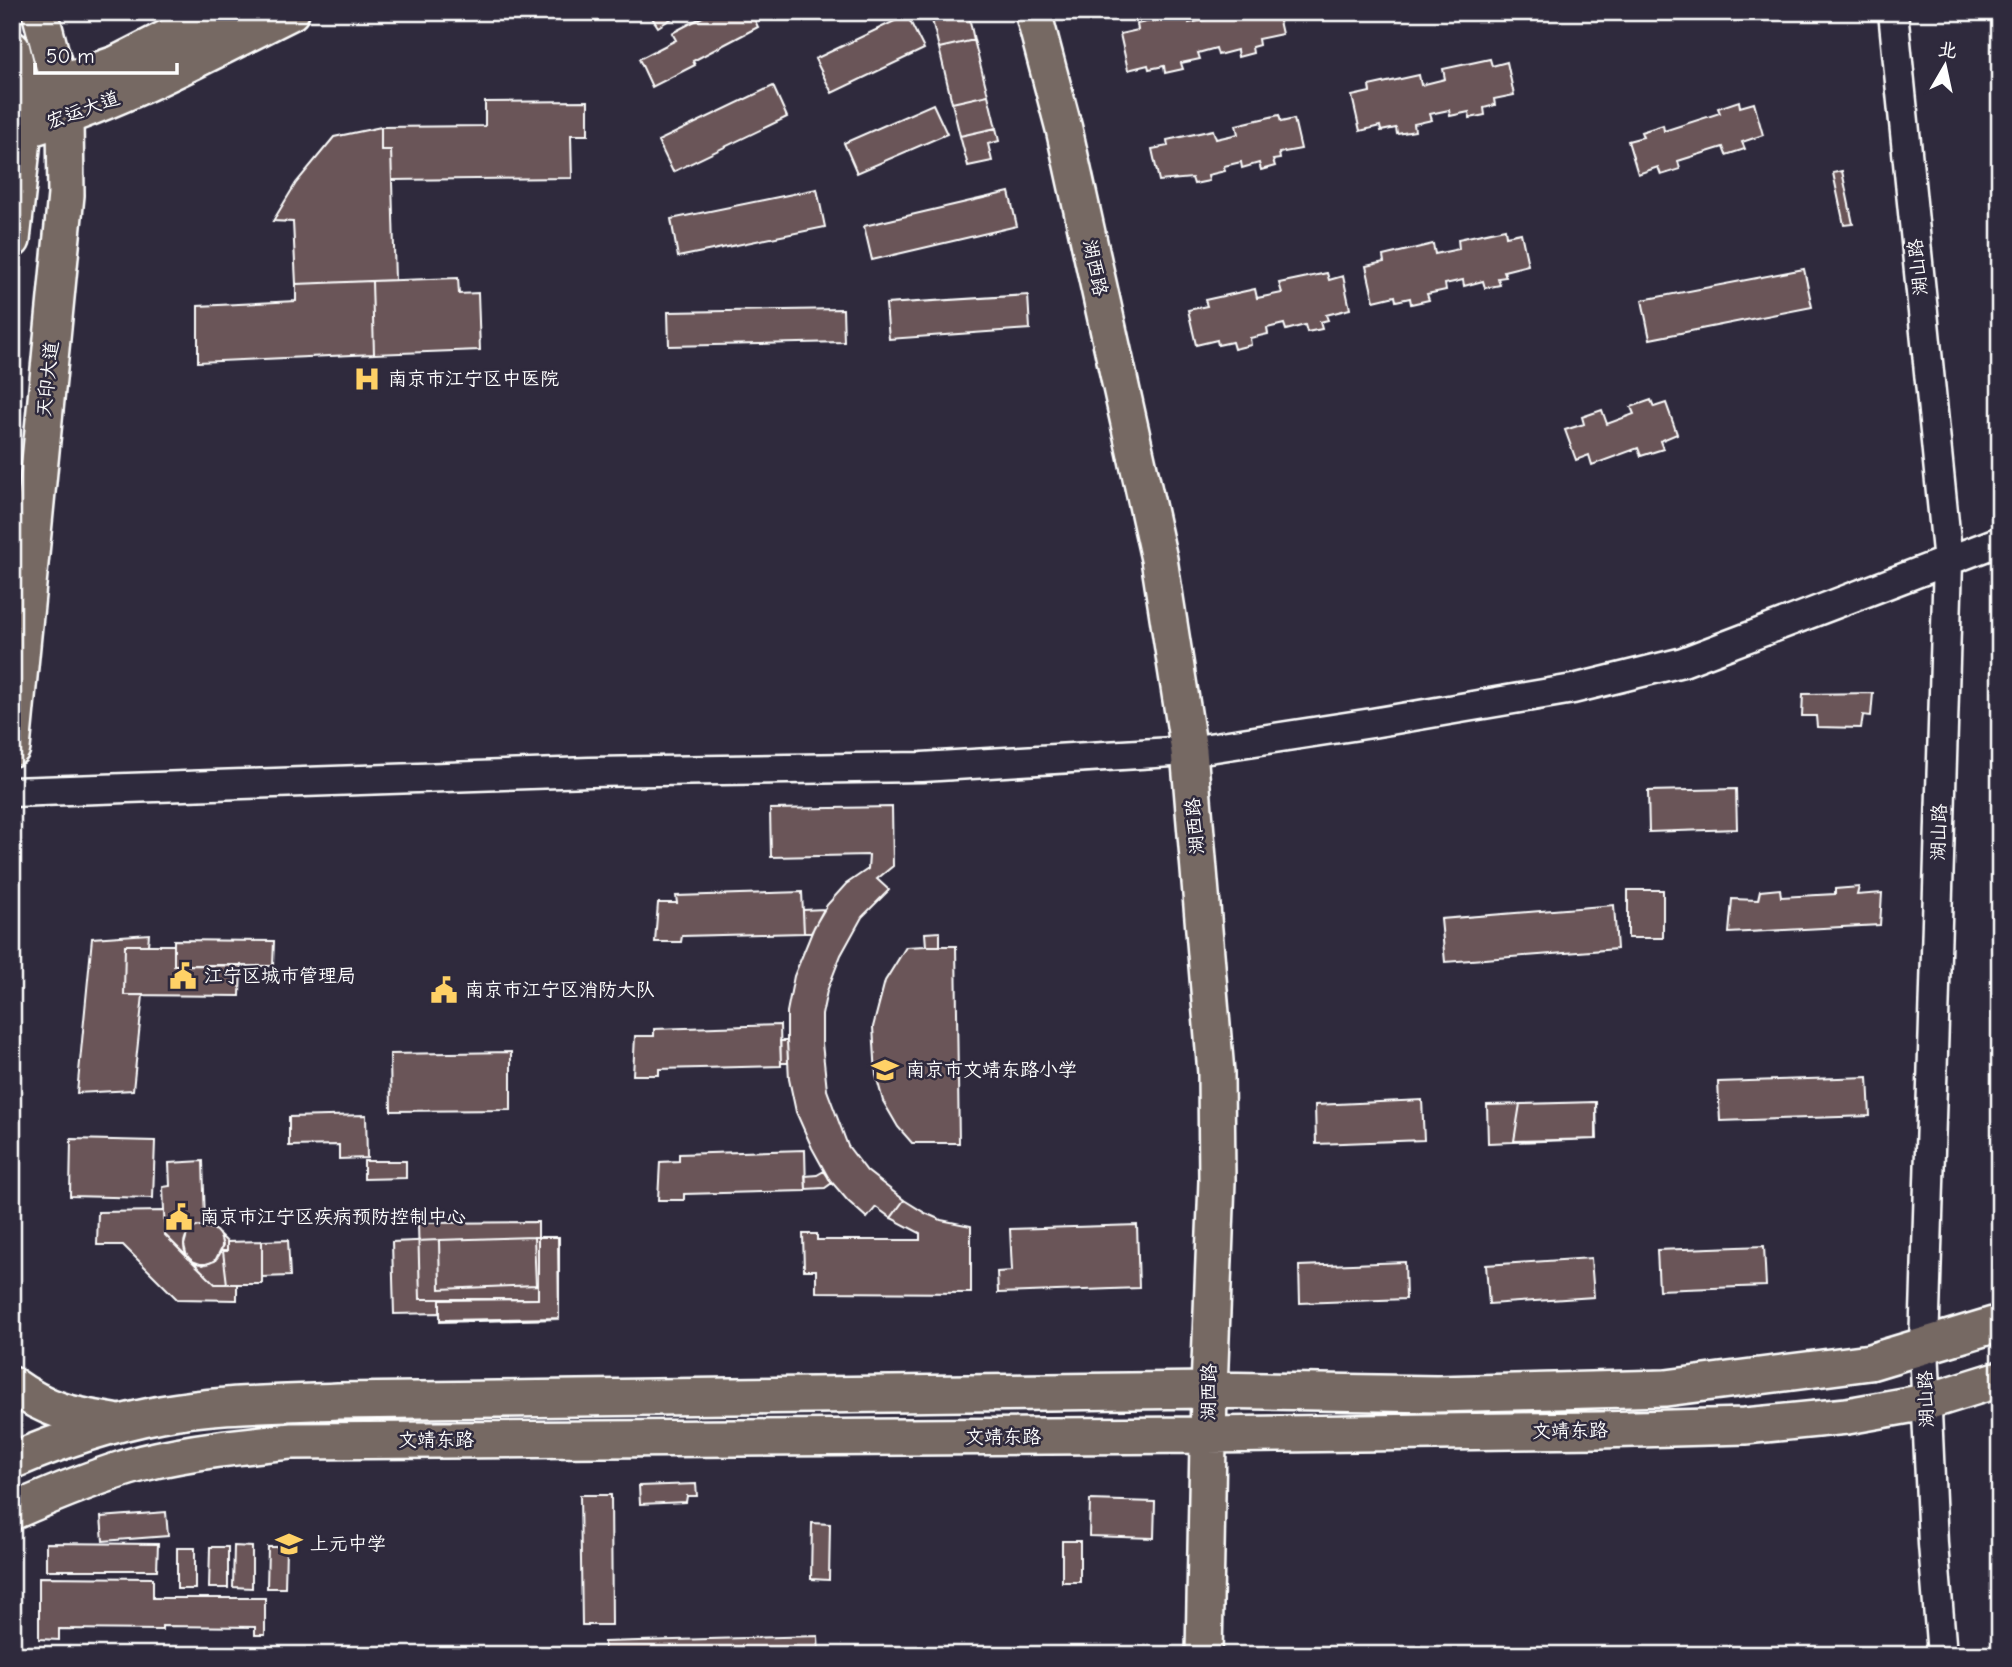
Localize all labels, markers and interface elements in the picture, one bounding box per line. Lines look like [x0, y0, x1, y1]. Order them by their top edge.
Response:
scale bar [35, 32, 177, 76]
north arrow [1910, 32, 1980, 102]
text: 北 [1936, 38, 1959, 63]
text: 50 m [46, 44, 95, 68]
street label: 宏运大道 [44, 87, 122, 133]
street label: 湖山路 [1904, 237, 1932, 297]
street label: 湖西路 [1078, 238, 1112, 298]
street label: 天印大道 [33, 340, 63, 418]
hospital icon: 南京市江宁区中医院 [352, 364, 382, 394]
place label: 南京市江宁区中医院 [388, 368, 559, 390]
street label: 湖西路 [1182, 797, 1208, 855]
street label: 湖山路 [1927, 803, 1951, 861]
public building icon: 江宁区城市管理局 [168, 961, 198, 991]
place label: 江宁区城市管理局 [204, 965, 356, 987]
public building icon: 南京市江宁区消防大队 [429, 975, 459, 1005]
place label: 南京市江宁区消防大队 [465, 979, 655, 1001]
school or university icon: 南京市文靖东路小学 [870, 1055, 900, 1085]
place label: 南京市文靖东路小学 [906, 1059, 1077, 1081]
public building icon: 南京市江宁区疾病预防控制中心 [164, 1202, 194, 1232]
place label: 南京市江宁区疾病预防控制中心 [200, 1206, 466, 1228]
street label: 湖西路 [1198, 1363, 1220, 1421]
street label: 湖山路 [1914, 1370, 1938, 1428]
street label: 文靖东路 [1532, 1419, 1608, 1443]
street label: 文靖东路 [965, 1426, 1041, 1448]
street label: 文靖东路 [398, 1429, 474, 1451]
school or university icon: 上元中学 [274, 1529, 304, 1559]
place label: 上元中学 [310, 1533, 386, 1555]

